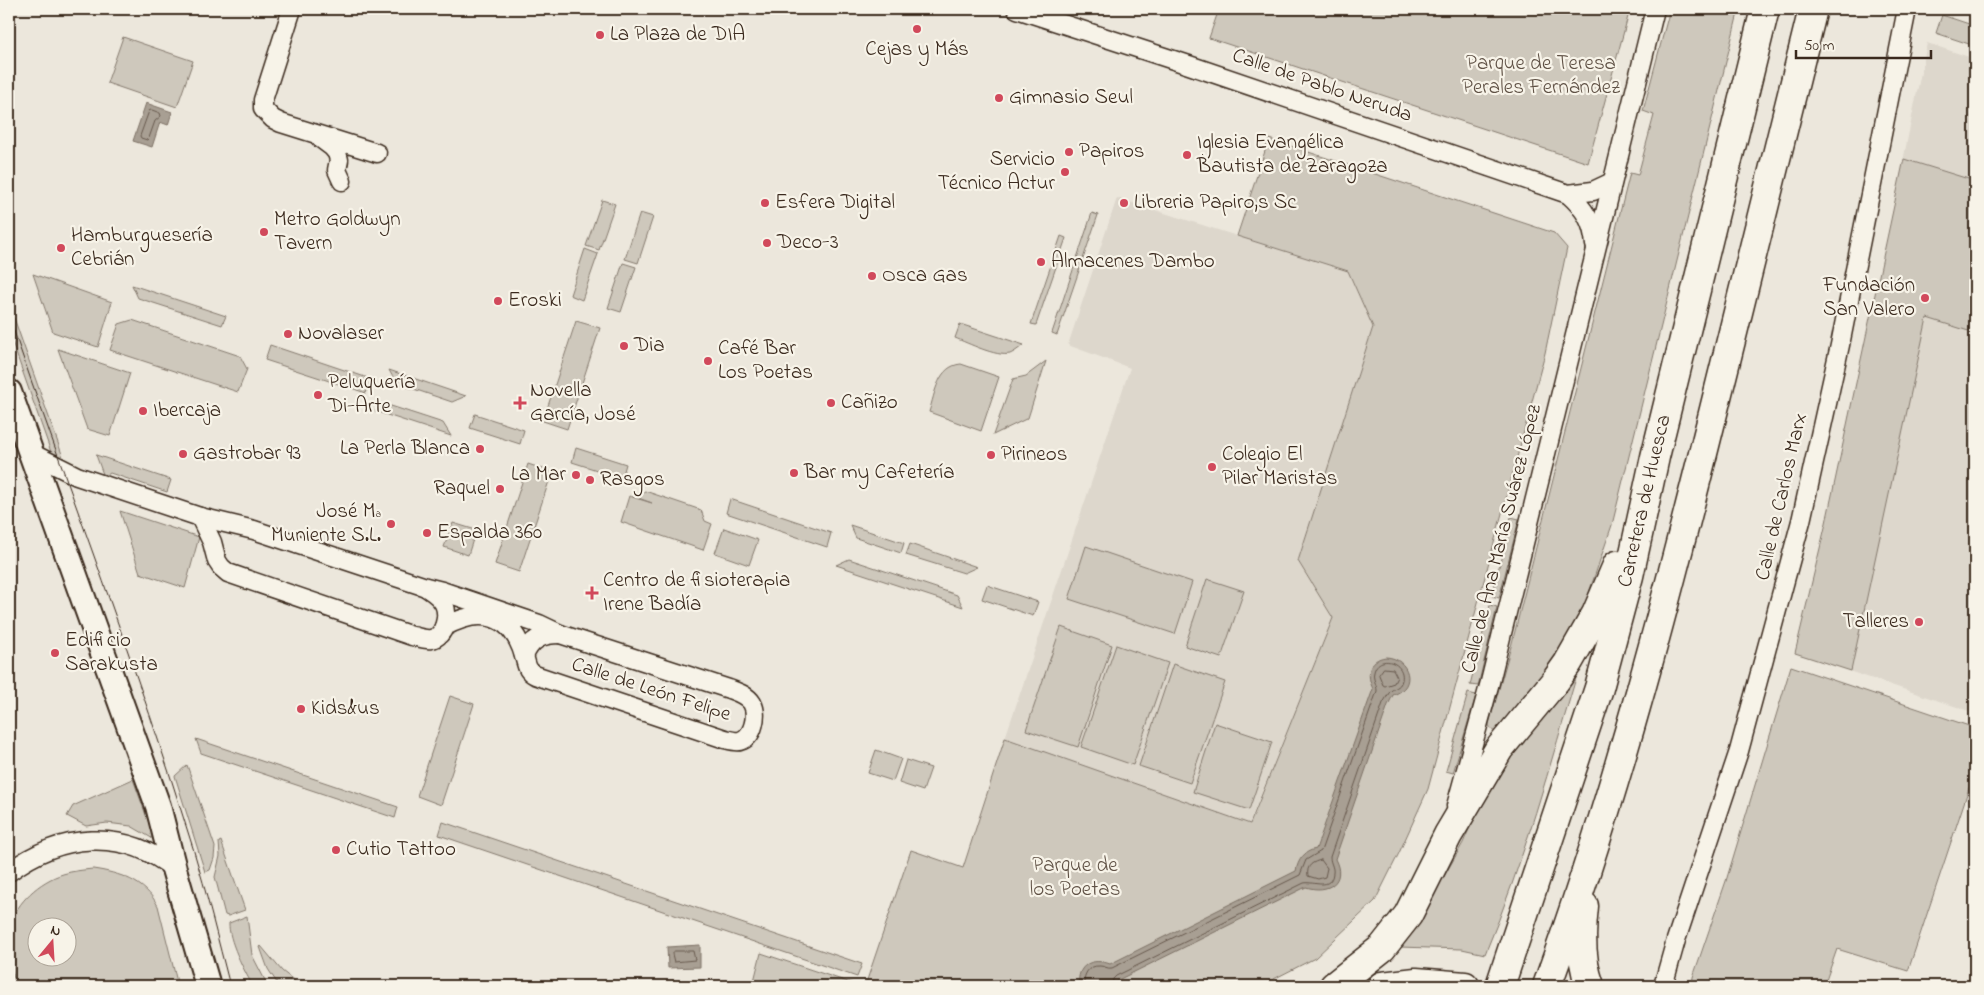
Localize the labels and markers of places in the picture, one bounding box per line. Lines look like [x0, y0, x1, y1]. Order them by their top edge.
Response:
place label: La Plaza de DIA [610, 20, 745, 50]
marker: Cejas y Más [911, 23, 923, 35]
marker: La Plaza de DIA [594, 29, 606, 41]
place label: Cejas y Más [865, 35, 969, 67]
place label: Gimnasio Seul [1009, 83, 1133, 113]
marker: Gimnasio Seul [993, 92, 1005, 104]
place label: Iglesia Evangélica Bautista de Zaragoza [1196, 128, 1388, 184]
place label: Papiros [1079, 137, 1145, 167]
place label: Servicio Técnico Actur [938, 145, 1055, 199]
marker: Papiros [1063, 146, 1075, 158]
marker: Iglesia Evangélica Bautista de Zaragoza [1181, 149, 1193, 161]
marker: Servicio Técnico Actur [1059, 166, 1071, 178]
place label: Esfera Digital [775, 188, 895, 220]
place label: Libreria Papiro,s Sc [1134, 188, 1297, 218]
marker: Esfera Digital [759, 197, 771, 209]
marker: Libreria Papiro,s Sc [1118, 197, 1130, 209]
place label: Metro Goldwyn Tavern [274, 205, 400, 259]
place label: Hamburguesería Cebrián [71, 221, 213, 275]
marker: Metro Goldwyn Tavern [258, 226, 270, 238]
place label: Deco-3 [776, 228, 839, 258]
marker: Deco-3 [761, 237, 773, 249]
marker: Hamburguesería Cebrián [55, 242, 67, 254]
place label: Almacenes Dambo [1051, 247, 1215, 277]
marker: Almacenes Dambo [1035, 256, 1047, 268]
place label: Osca Gas [882, 261, 968, 291]
marker: Osca Gas [866, 270, 878, 282]
place label: Fundación San Valero [1822, 271, 1915, 325]
place label: Eroski [508, 286, 562, 316]
marker: Fundación San Valero [1919, 292, 1931, 304]
marker: Eroski [492, 295, 504, 307]
place label: Novalaser [298, 319, 385, 349]
marker: Novalaser [282, 328, 294, 340]
place label: Dia [633, 331, 665, 361]
place label: Café Bar Los Poetas [718, 334, 813, 388]
marker: Dia [618, 340, 630, 352]
marker: Café Bar Los Poetas [702, 355, 714, 367]
place label: Peluquería Di-Arte [327, 368, 416, 422]
place label: Novella García, José [530, 376, 636, 430]
place label: Cañizo [841, 388, 898, 418]
marker: Peluquería Di-Arte [312, 389, 324, 401]
place label: Ibercaja [153, 396, 221, 426]
marker: Novella García, José [514, 397, 526, 409]
marker: Cañizo [825, 397, 837, 409]
marker: Ibercaja [137, 405, 149, 417]
place label: La Perla Blanca [340, 434, 470, 464]
place label: Gastrobar 93 [193, 439, 301, 469]
place label: Pirineos [1001, 440, 1067, 470]
place label: Colegio El Pilar Maristas [1222, 440, 1337, 494]
marker: La Perla Blanca [474, 443, 486, 455]
marker: Gastrobar 93 [177, 448, 189, 460]
marker: Pirineos [985, 449, 997, 461]
place label: Bar my Cafetería [803, 458, 955, 490]
place label: La Mar [511, 460, 566, 490]
marker: Colegio El Pilar Maristas [1206, 461, 1218, 473]
place label: Rasgos [600, 465, 665, 497]
marker: Bar my Cafetería [788, 467, 800, 479]
marker: La Mar [570, 469, 582, 481]
place label: Raquel [433, 474, 490, 504]
marker: Rasgos [584, 474, 596, 486]
marker: Raquel [494, 483, 506, 495]
place label: José Mª Muniente S.L. [271, 497, 381, 551]
marker: José Mª Muniente S.L. [385, 518, 397, 530]
place label: Espalda 360 [437, 518, 542, 548]
marker: Espalda 360 [421, 527, 433, 539]
place label: Centro de fisioterapia Irene Badía [603, 566, 790, 620]
marker: Centro de fisioterapia Irene Badía [585, 586, 599, 600]
place label: Talleres [1843, 607, 1909, 637]
marker: Talleres [1913, 616, 1925, 628]
place label: Edificio Sarakusta [65, 626, 158, 680]
marker: Edificio Sarakusta [49, 647, 61, 659]
place label: Kids&us [311, 694, 380, 724]
marker: Kids&us [295, 703, 307, 715]
place label: Cutio Tattoo [346, 835, 456, 865]
marker: Cutio Tattoo [330, 844, 342, 856]

